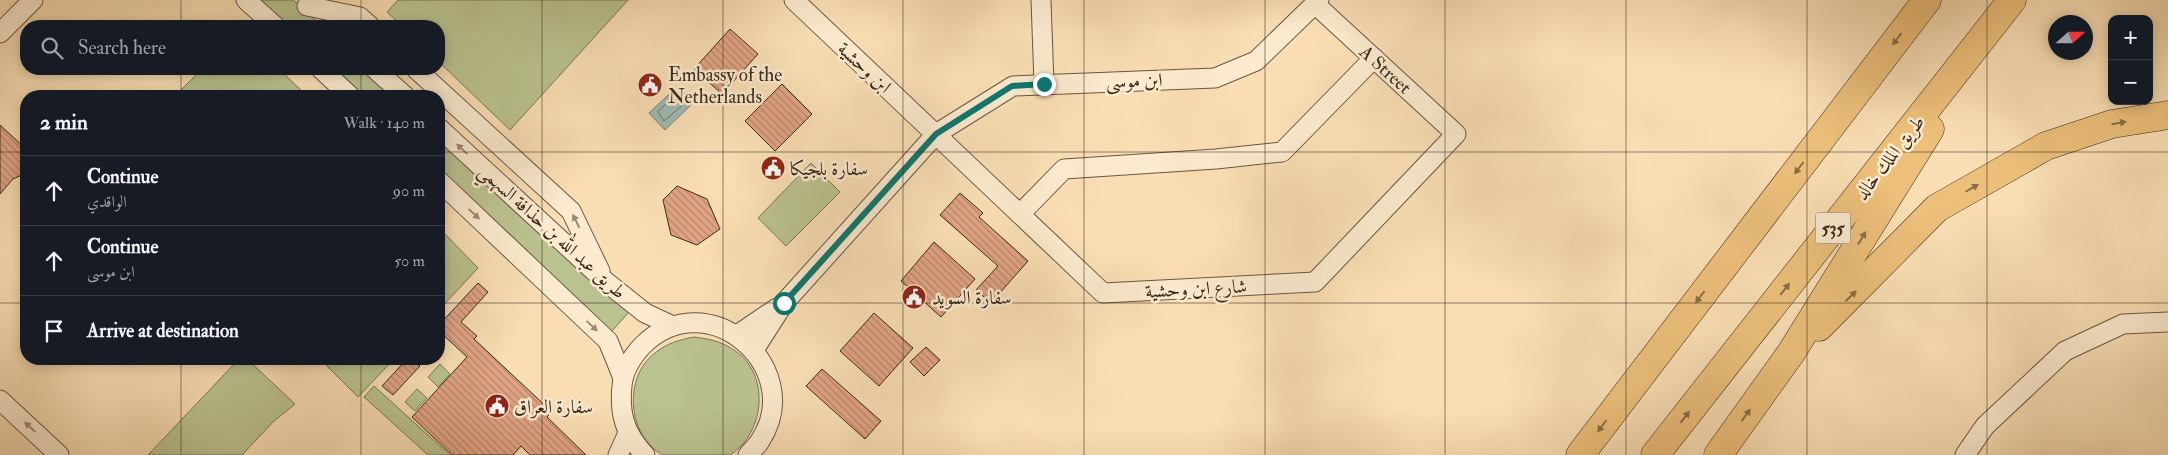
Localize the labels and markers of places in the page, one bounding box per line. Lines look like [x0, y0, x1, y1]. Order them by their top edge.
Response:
place label: Embassy of the Netherlands [668, 63, 782, 109]
public building icon: Embassy of the Netherlands [637, 72, 663, 98]
public building icon: سفارة بلجيكا [760, 155, 786, 181]
place label: سفارة بلجيكا [790, 157, 868, 181]
public building icon: سفارة السويد [901, 284, 927, 310]
place label: سفارة السويد [932, 286, 1012, 310]
public building icon: سفارة العراق [484, 393, 510, 419]
place label: سفارة العراق [514, 395, 593, 419]

